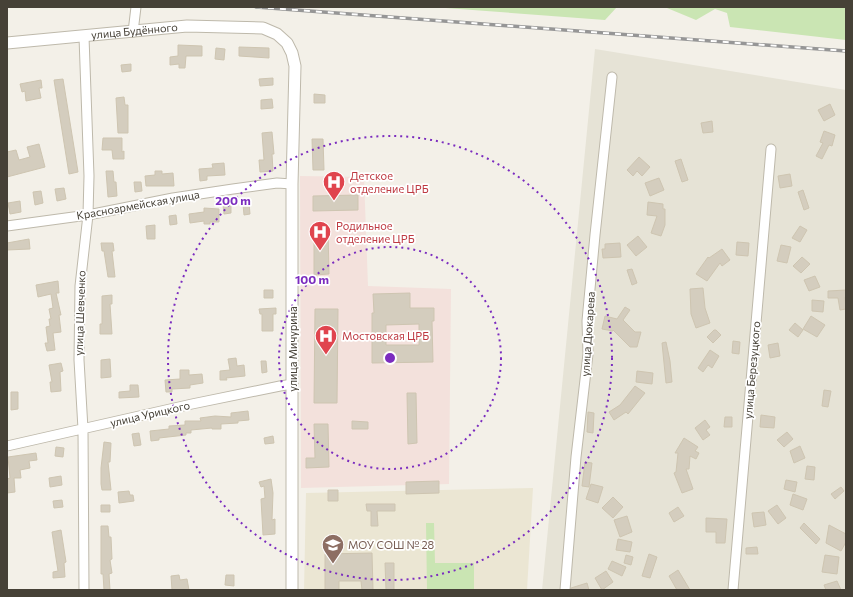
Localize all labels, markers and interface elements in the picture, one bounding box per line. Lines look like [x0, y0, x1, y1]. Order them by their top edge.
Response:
street label: улица Будённого [91, 20, 179, 41]
hospital icon: Детское отделение ЦРБ [321, 169, 347, 202]
place label: Детское отделение ЦРБ [350, 169, 429, 195]
street label: Красноармейская улица [75, 187, 201, 222]
text: 200 m [215, 193, 251, 207]
hospital icon: Родильное отделение ЦРБ [307, 219, 333, 252]
place label: Родильное отделение ЦРБ [336, 219, 415, 245]
street label: улица Шевченко [72, 270, 88, 356]
text: 100 m [295, 272, 329, 286]
street label: улица Дюкарева [578, 291, 597, 377]
street label: улица Мичурина [286, 306, 299, 392]
street label: улица Березуцкого [741, 320, 762, 419]
hospital icon: Мостовская ЦРБ [313, 323, 339, 356]
place label: Мостовская ЦРБ [342, 329, 429, 342]
centre of rings [383, 351, 397, 365]
street label: улица Урицкого [109, 398, 192, 429]
school or university icon: МОУ СОШ № 28 [320, 532, 346, 565]
place label: МОУ СОШ № 28 [348, 538, 435, 551]

